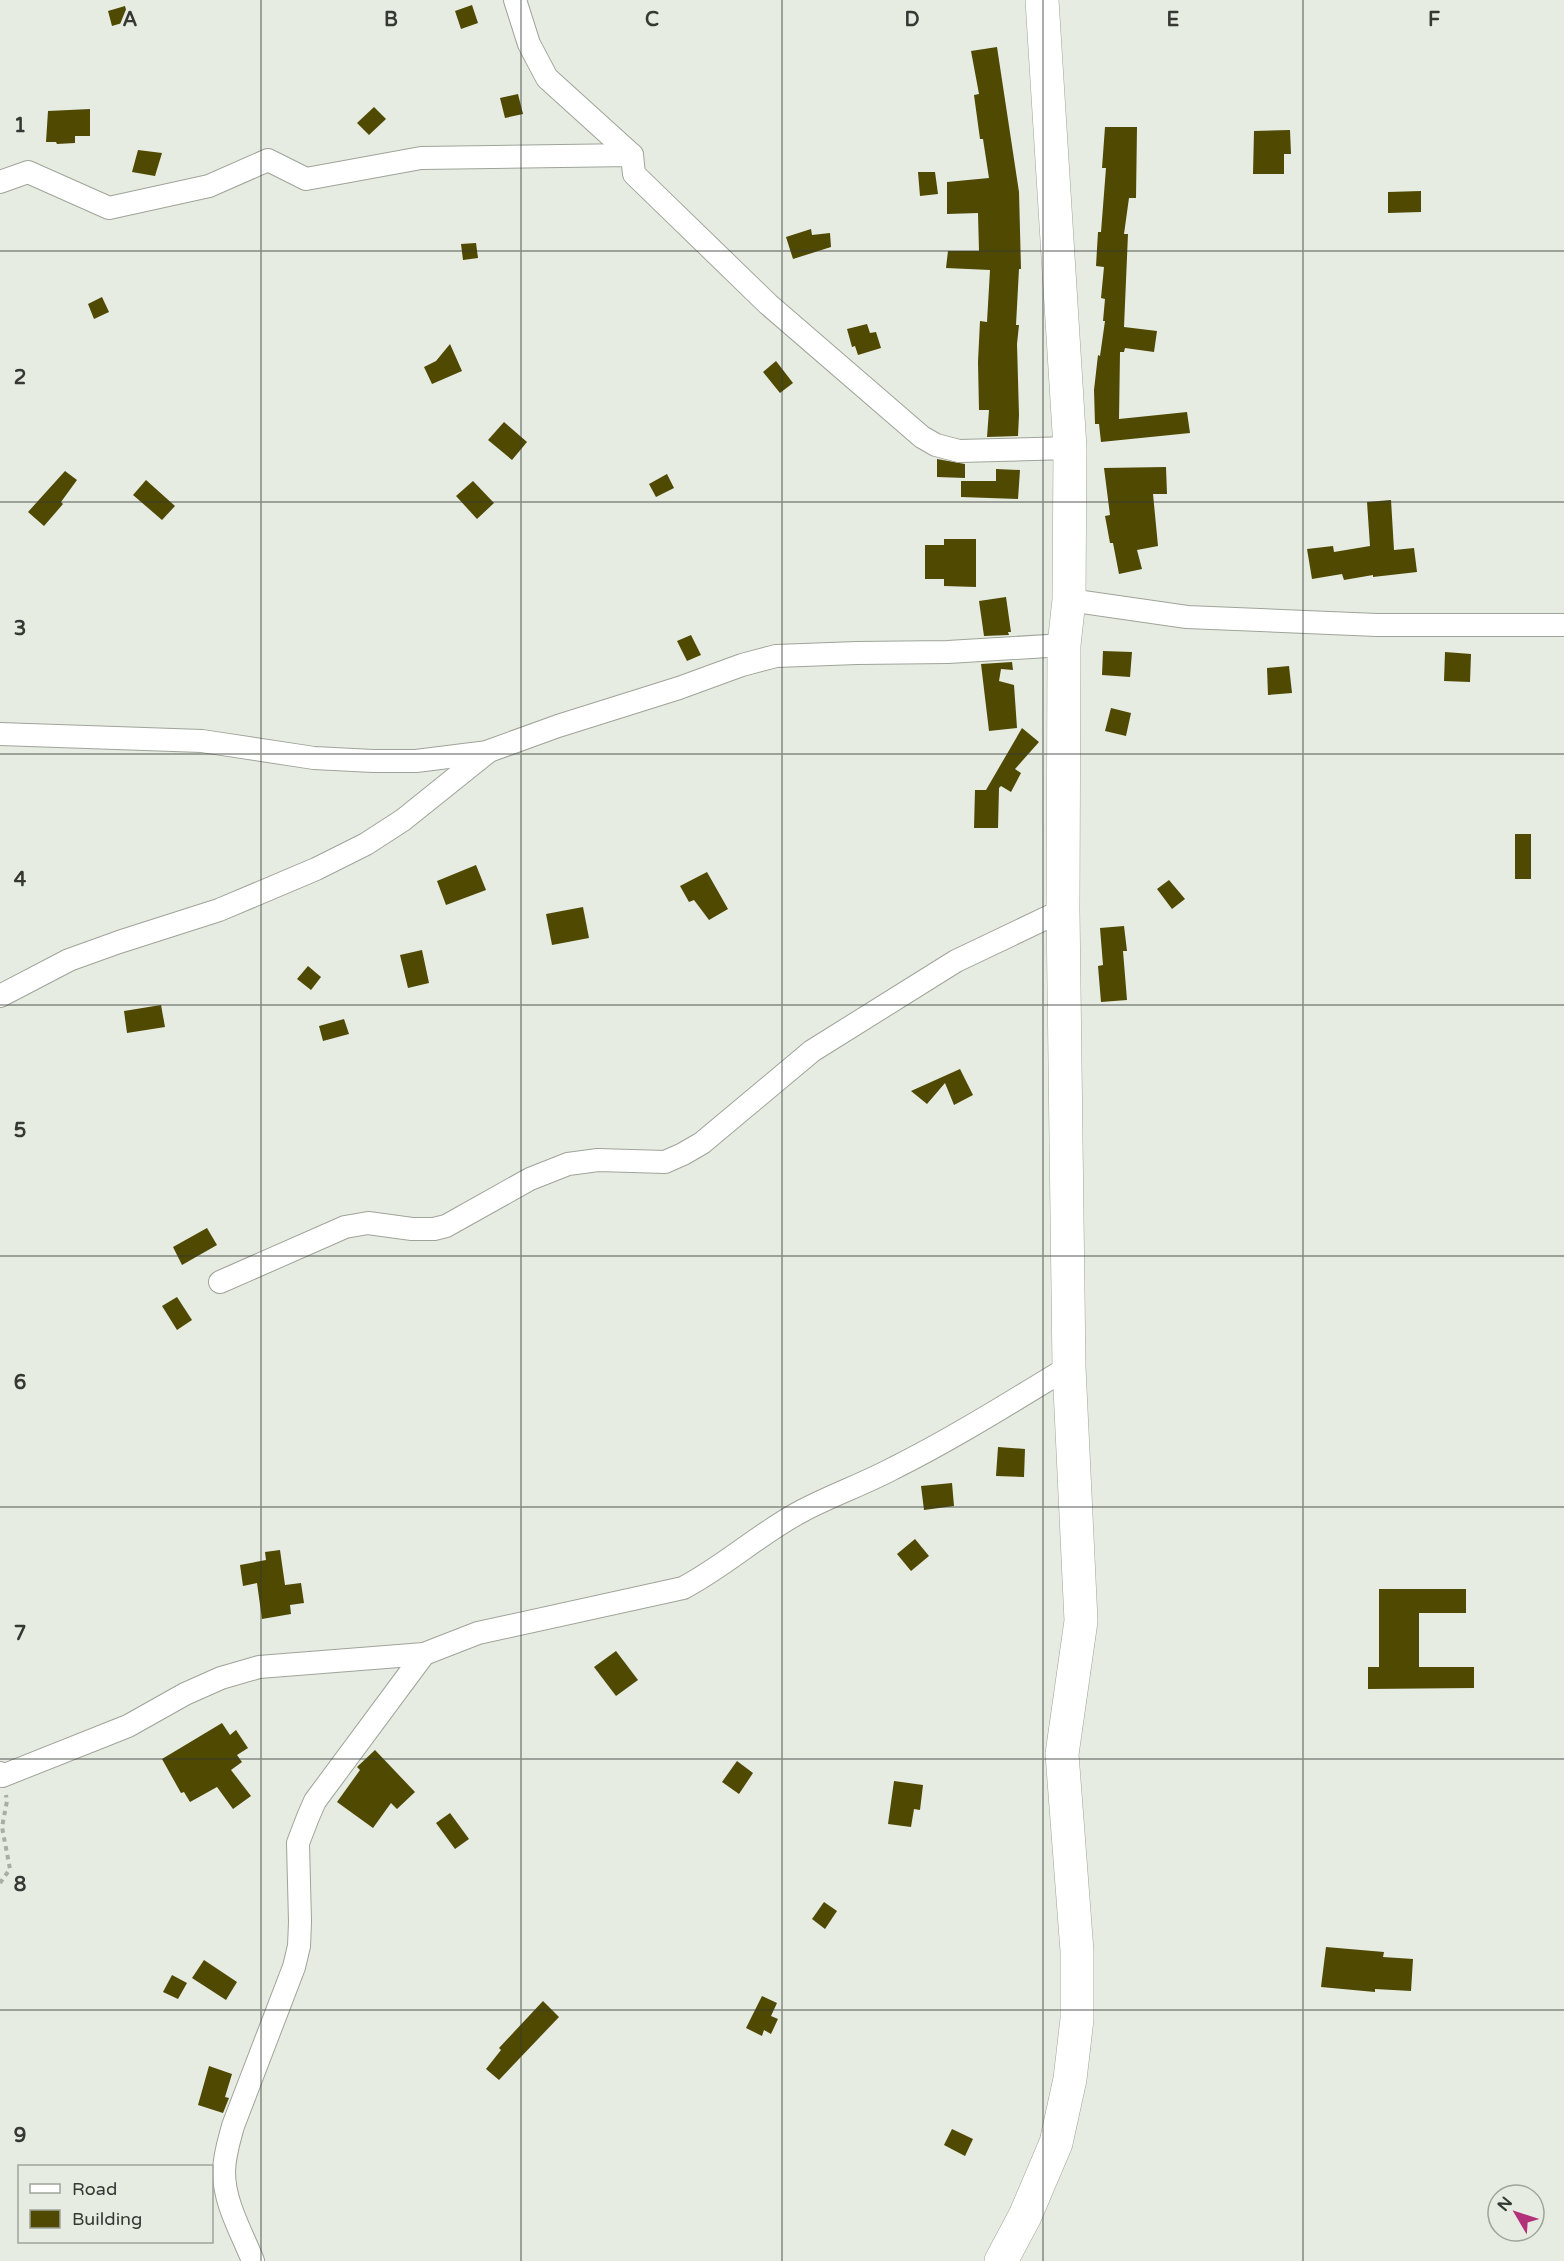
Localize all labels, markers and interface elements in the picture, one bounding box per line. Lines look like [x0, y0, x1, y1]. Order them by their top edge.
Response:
text: A [123, 8, 138, 32]
text: B [384, 8, 398, 32]
text: C [645, 8, 659, 32]
text: D [904, 8, 920, 32]
text: E [1167, 8, 1180, 32]
text: F [1428, 8, 1440, 32]
text: 1 [14, 114, 26, 138]
text: 2 [14, 366, 26, 390]
text: 3 [14, 617, 26, 641]
text: 4 [14, 868, 27, 892]
text: 5 [14, 1119, 26, 1143]
text: 6 [14, 1371, 26, 1395]
text: 7 [14, 1622, 26, 1646]
text: 8 [14, 1873, 26, 1897]
text: 9 [14, 2124, 26, 2148]
legend [18, 2165, 213, 2243]
text: Road [72, 2178, 117, 2200]
north arrow [1486, 2183, 1546, 2243]
text: N [1493, 2193, 1517, 2215]
text: Building [72, 2208, 142, 2230]

